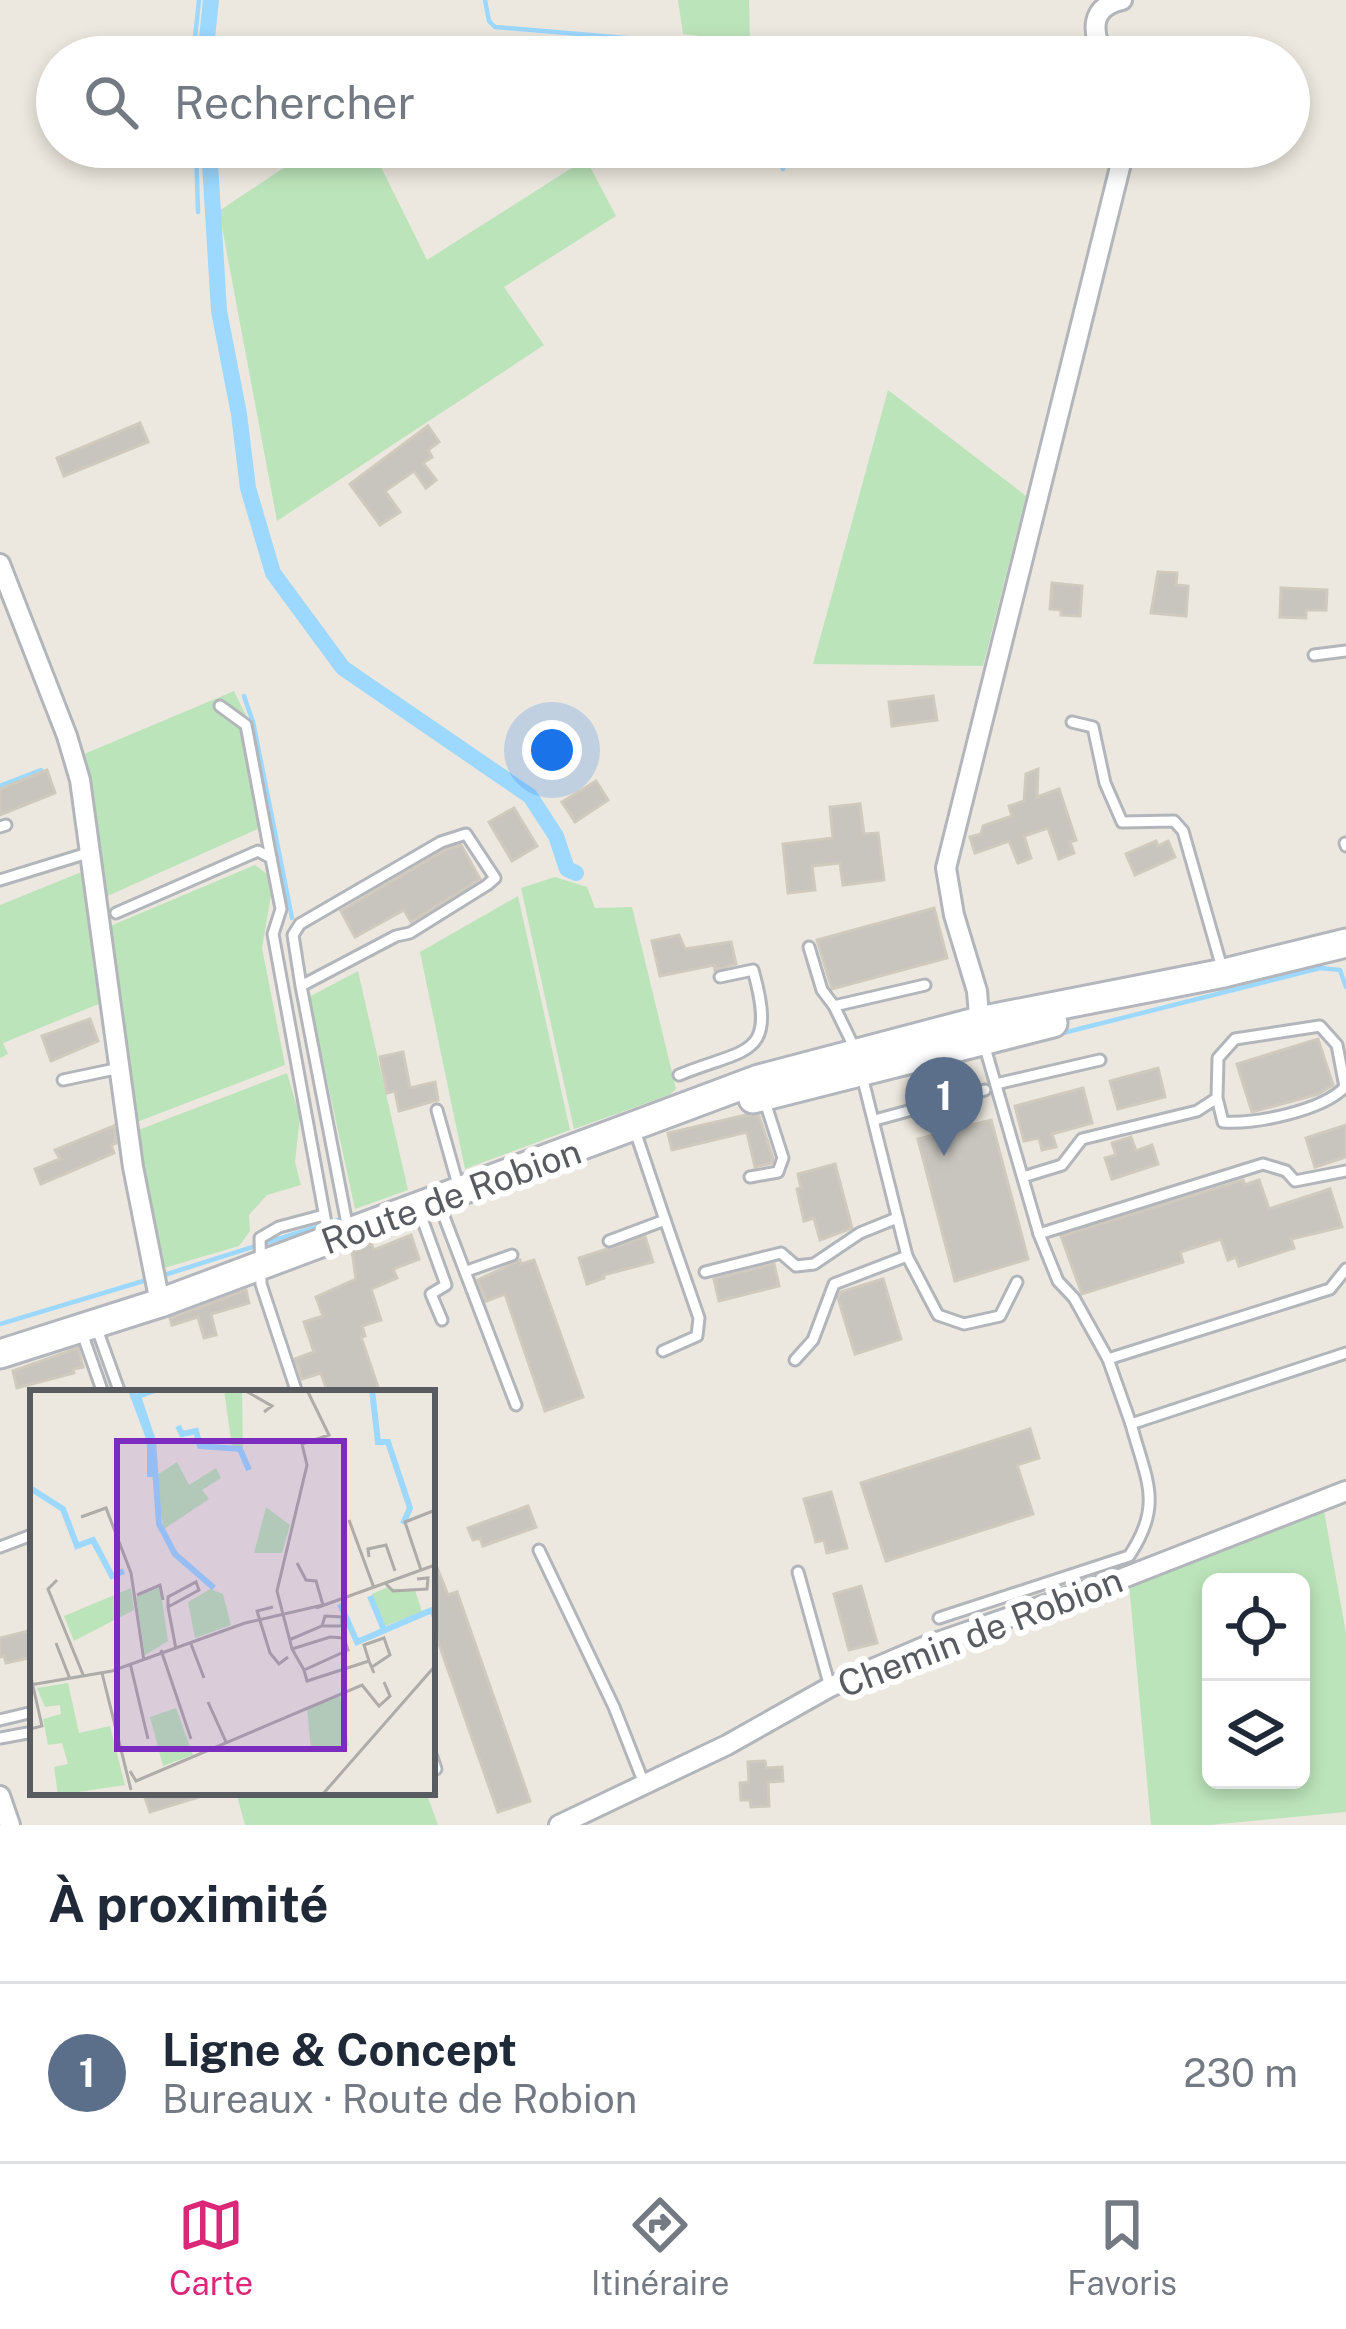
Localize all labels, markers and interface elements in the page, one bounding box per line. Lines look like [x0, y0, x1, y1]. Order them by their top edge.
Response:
search box [36, 36, 1310, 168]
icon: search [78, 69, 144, 135]
text: Rechercher [174, 76, 415, 129]
your location [522, 720, 582, 780]
pin: 1 [905, 1057, 983, 1156]
street label: Route de Robion [316, 1130, 586, 1262]
inset map [30, 1390, 435, 1795]
street label: Chemin de Robion [832, 1558, 1128, 1706]
map controls [1202, 1573, 1310, 1789]
button: locate [1202, 1573, 1310, 1681]
button: layers [1202, 1681, 1310, 1789]
text: À proximité [48, 1874, 329, 1933]
text: Ligne & Concept [162, 2023, 517, 2076]
text: 1 [79, 2050, 95, 2096]
text: 230 m [1183, 2050, 1298, 2096]
text: Bureaux · Route de Robion [162, 2076, 637, 2122]
tab: Carte [169, 2192, 253, 2302]
tab: Itinéraire [591, 2192, 729, 2302]
tab: Favoris [1067, 2192, 1177, 2302]

